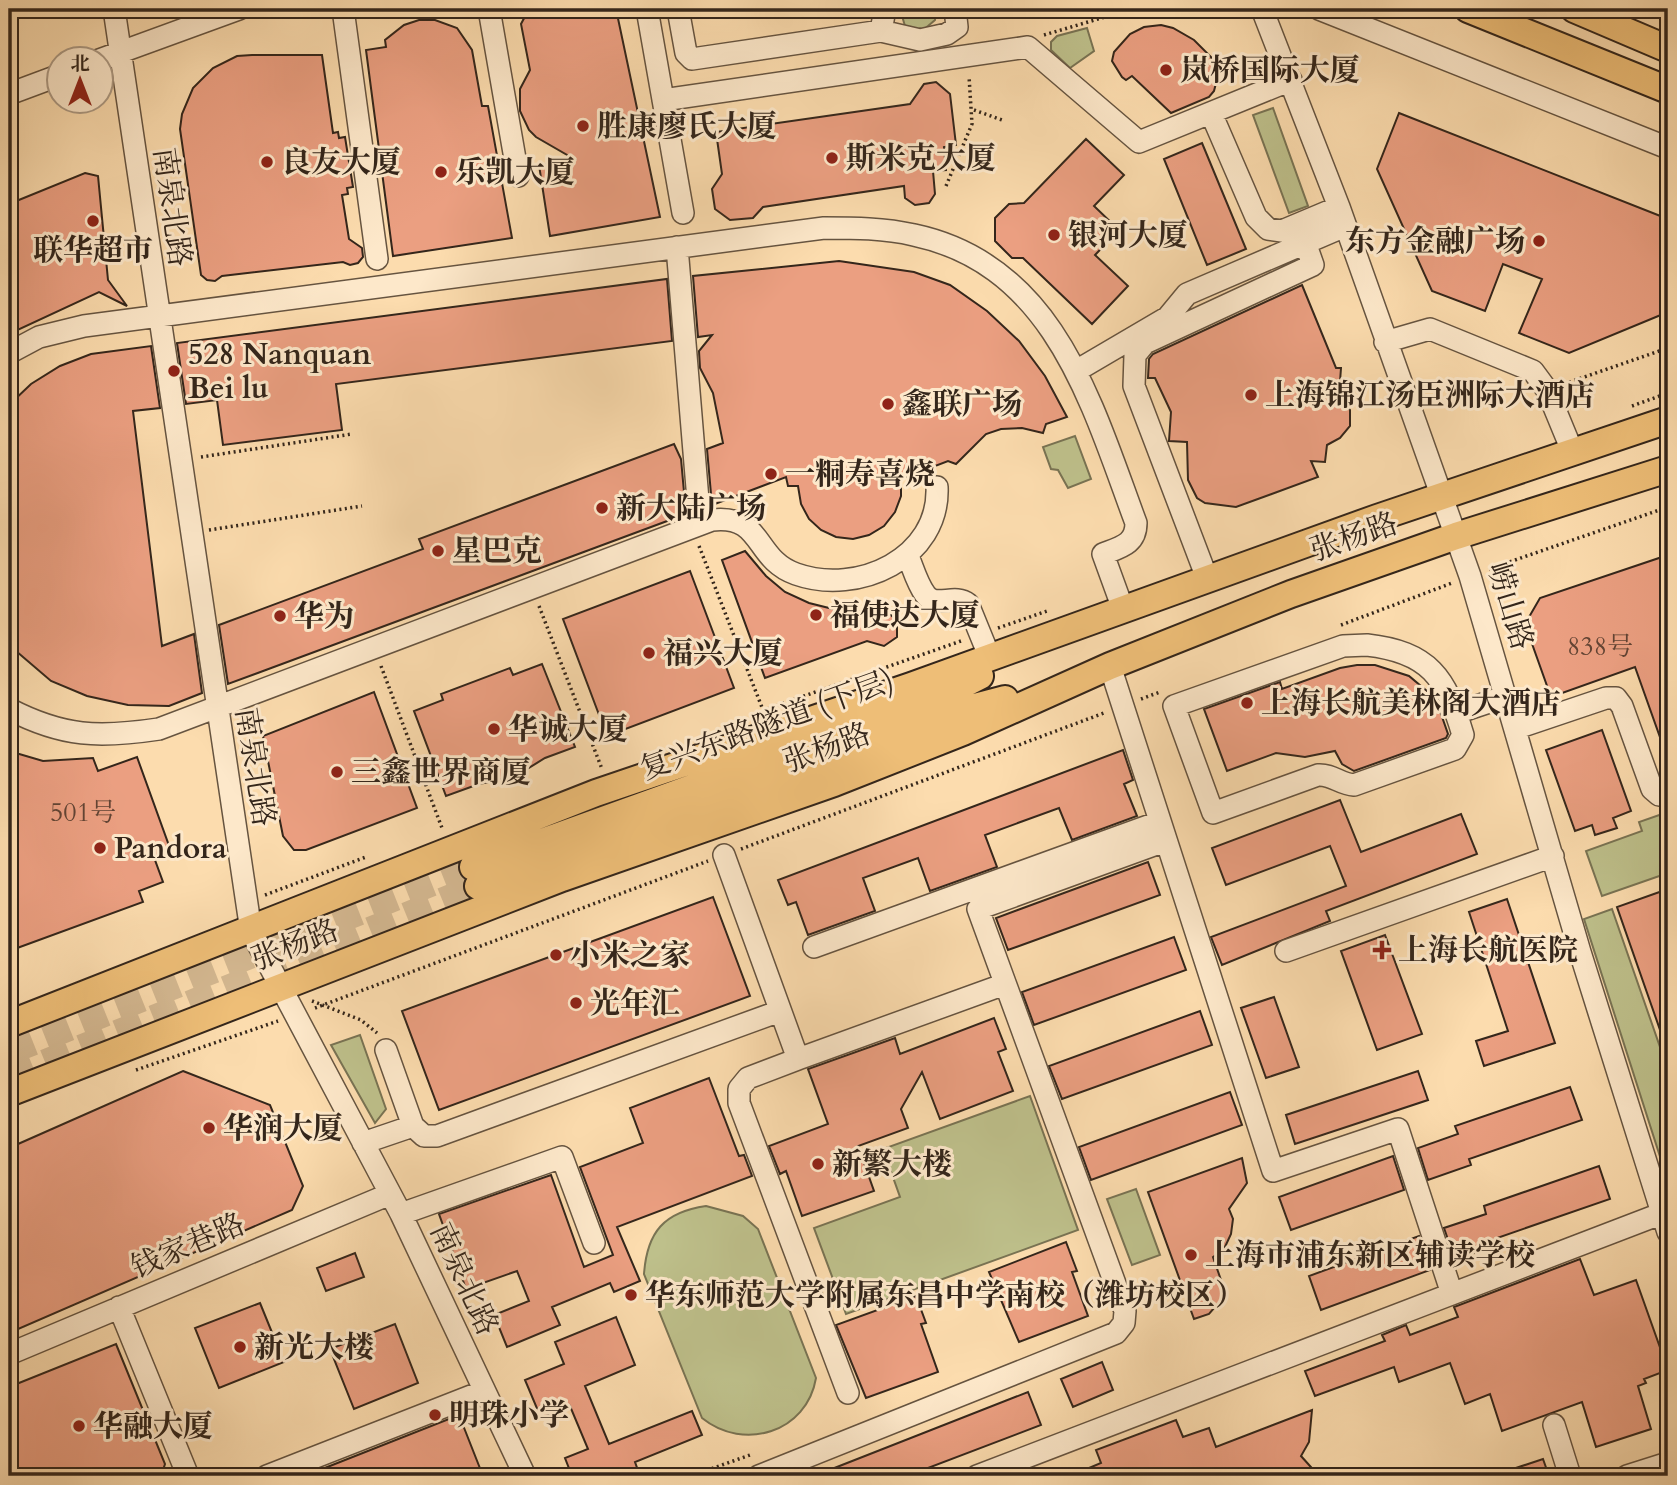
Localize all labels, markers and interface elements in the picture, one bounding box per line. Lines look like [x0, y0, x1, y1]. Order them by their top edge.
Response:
north arrow [46, 46, 116, 116]
place label: 岚桥国际大厦 [1180, 50, 1360, 91]
text: 北 [70, 51, 90, 77]
marker: 岚桥国际大厦 [1158, 62, 1174, 78]
place label: 胜康廖氏大厦 [597, 106, 777, 147]
marker: 胜康廖氏大厦 [575, 118, 591, 134]
place label: 斯米克大厦 [846, 138, 996, 179]
place label: 良友大厦 [281, 142, 401, 183]
street label: 南泉北路 [143, 145, 201, 269]
marker: 斯米克大厦 [824, 150, 840, 166]
place label: 乐凯大厦 [455, 152, 575, 193]
marker: 良友大厦 [259, 154, 275, 170]
marker: 乐凯大厦 [433, 164, 449, 180]
marker: 联华超市 [85, 213, 101, 229]
place label: 银河大厦 [1068, 215, 1188, 256]
place label: 东方金融广场 [1345, 221, 1525, 262]
marker: 银河大厦 [1046, 227, 1062, 243]
place label: 联华超市 [33, 230, 153, 271]
marker: 东方金融广场 [1531, 233, 1547, 249]
place label: 528 Nanquan Bei lu [188, 334, 371, 409]
marker: 528 Nanquan Bei lu [166, 363, 182, 379]
place label: 上海锦江汤臣洲际大酒店 [1265, 375, 1595, 416]
place label: 鑫联广场 [902, 384, 1022, 425]
marker: 上海锦江汤臣洲际大酒店 [1243, 387, 1259, 403]
marker: 鑫联广场 [880, 396, 896, 412]
place label: 一粡寿喜烧 [785, 454, 935, 495]
marker: 一粡寿喜烧 [763, 466, 779, 482]
place label: 新大陆广场 [616, 488, 766, 529]
marker: 新大陆广场 [594, 500, 610, 516]
street label: 张杨路 [1305, 503, 1403, 571]
place label: 星巴克 [452, 531, 542, 572]
marker: 星巴克 [430, 543, 446, 559]
street label: 崂山路 [1477, 557, 1543, 655]
place label: 福使达大厦 [830, 595, 980, 636]
place label: 华为 [294, 596, 354, 637]
marker: 福使达大厦 [808, 607, 824, 623]
marker: 华为 [272, 608, 288, 624]
house number: 838号 [1567, 629, 1633, 664]
place label: 福兴大厦 [663, 633, 783, 674]
marker: 福兴大厦 [641, 645, 657, 661]
street label: 复兴东路隧道 (下层) [634, 660, 900, 790]
place label: 上海长航美林阁大酒店 [1261, 683, 1561, 724]
marker: 上海长航美林阁大酒店 [1239, 695, 1255, 711]
street label: 南泉北路 [225, 705, 285, 829]
place label: 华诚大厦 [508, 709, 628, 750]
street label: 张杨路 [778, 713, 876, 783]
marker: 华诚大厦 [486, 721, 502, 737]
place label: 三鑫世界商厦 [351, 752, 531, 793]
marker: 三鑫世界商厦 [329, 764, 345, 780]
house number: 501号 [50, 795, 116, 830]
place label: Pandora [114, 828, 227, 869]
marker: Pandora [92, 840, 108, 856]
street label: 张杨路 [246, 910, 344, 980]
place label: 上海长航医院 [1398, 930, 1578, 971]
place label: 小米之家 [570, 935, 690, 976]
marker: 上海长航医院 [1372, 940, 1392, 960]
marker: 小米之家 [548, 947, 564, 963]
place label: 光年汇 [590, 983, 680, 1024]
marker: 光年汇 [568, 995, 584, 1011]
place label: 华润大厦 [223, 1108, 343, 1149]
marker: 华润大厦 [201, 1120, 217, 1136]
place label: 新繁大楼 [832, 1144, 952, 1185]
marker: 新繁大楼 [810, 1156, 826, 1172]
street label: 钱家巷路 [125, 1204, 251, 1288]
street label: 南泉北路 [420, 1216, 508, 1342]
place label: 上海市浦东新区辅读学校 [1205, 1235, 1535, 1276]
marker: 上海市浦东新区辅读学校 [1183, 1247, 1199, 1263]
place label: 华东师范大学附属东昌中学南校（潍坊校区） [645, 1275, 1245, 1316]
marker: 华东师范大学附属东昌中学南校（潍坊校区） [623, 1287, 639, 1303]
place label: 新光大楼 [254, 1327, 374, 1368]
marker: 新光大楼 [232, 1339, 248, 1355]
place label: 明珠小学 [449, 1395, 569, 1436]
place label: 华融大厦 [93, 1406, 213, 1447]
marker: 明珠小学 [427, 1407, 443, 1423]
marker: 华融大厦 [71, 1418, 87, 1434]

